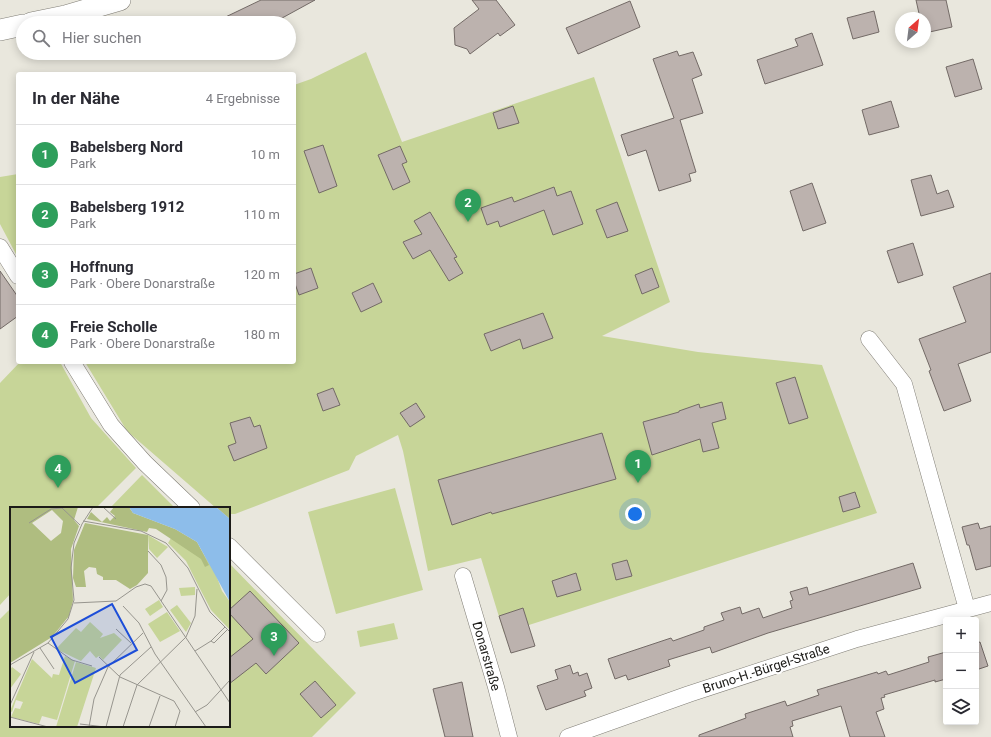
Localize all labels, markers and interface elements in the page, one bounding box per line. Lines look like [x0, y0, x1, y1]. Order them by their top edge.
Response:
north arrow [895, 12, 931, 48]
search box [16, 16, 296, 60]
icon: search [30, 27, 52, 49]
text: Hier suchen [62, 29, 141, 47]
text: In der Nähe [32, 88, 120, 108]
text: 4 Ergebnisse [206, 91, 280, 106]
text: Babelsberg Nord [70, 138, 183, 156]
text: 1 [41, 147, 49, 162]
text: 10 m [251, 147, 280, 162]
text: Park [70, 156, 96, 171]
pin: 2 [455, 189, 481, 222]
text: Babelsberg 1912 [70, 198, 184, 216]
text: 2 [41, 207, 49, 222]
text: 110 m [243, 207, 280, 222]
text: Park [70, 216, 96, 231]
text: Hoffnung [70, 258, 134, 276]
text: 3 [41, 267, 49, 282]
text: 120 m [243, 267, 280, 282]
text: Park · Obere Donarstraße [70, 276, 215, 291]
text: Freie Scholle [70, 318, 157, 336]
text: 4 [41, 327, 49, 342]
text: 180 m [243, 327, 280, 342]
text: Park · Obere Donarstraße [70, 336, 215, 351]
pin: 1 [625, 450, 651, 483]
pin: 4 [45, 455, 71, 488]
your location [625, 504, 645, 524]
inset map [10, 507, 230, 727]
map controls [943, 617, 979, 725]
button: + [943, 617, 979, 653]
street label: Donarstraße [469, 620, 504, 693]
pin: 3 [261, 623, 287, 656]
street label: Bruno-H.-Bürgel-Straße [701, 641, 832, 696]
button: − [943, 653, 979, 689]
button: layers [943, 689, 979, 725]

